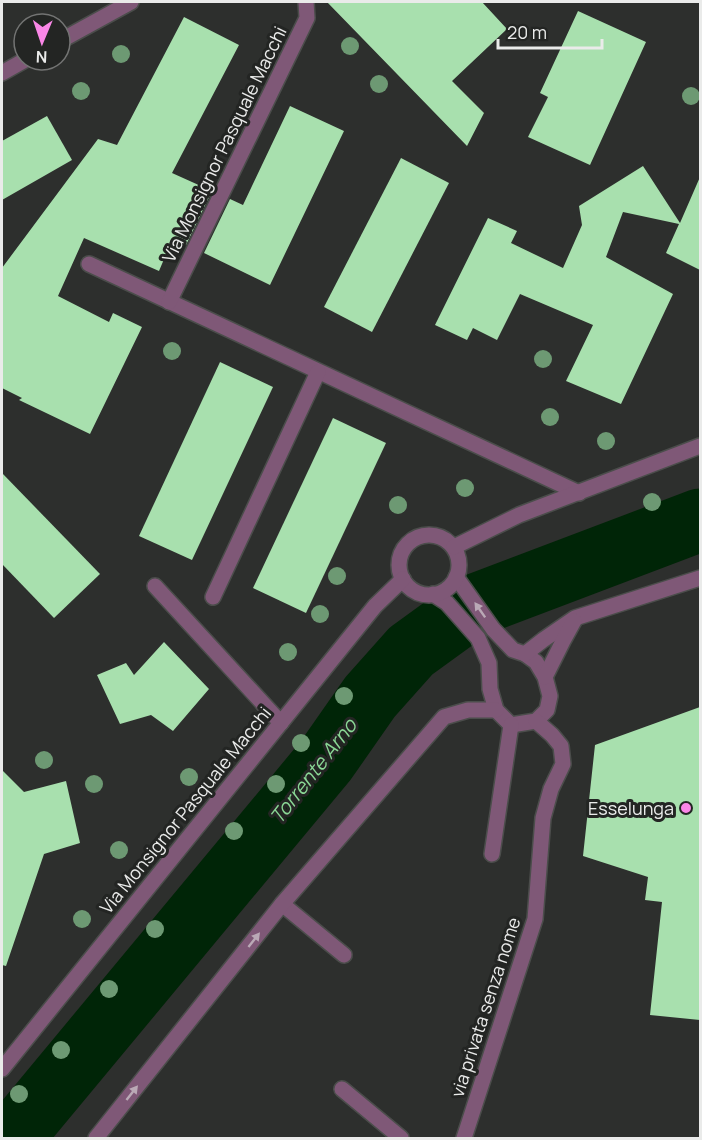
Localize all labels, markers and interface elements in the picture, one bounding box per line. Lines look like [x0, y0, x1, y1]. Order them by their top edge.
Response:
north arrow [12, 12, 72, 72]
scale bar [498, 12, 602, 50]
text: 20 m [507, 20, 547, 44]
street label: Via Monsignor Pasquale Macchi [156, 22, 292, 266]
text: N [35, 46, 48, 68]
one-way arrow [474, 602, 486, 618]
street label: Via Monsignor Pasquale Macchi [94, 702, 276, 918]
water label: Torrente Arno [263, 712, 363, 829]
place label: Esselunga [588, 796, 674, 820]
marker: Esselunga [679, 801, 693, 815]
street label: via privata senza nome [445, 914, 525, 1100]
one-way arrow [247, 932, 260, 948]
one-way arrow [126, 1085, 138, 1100]

